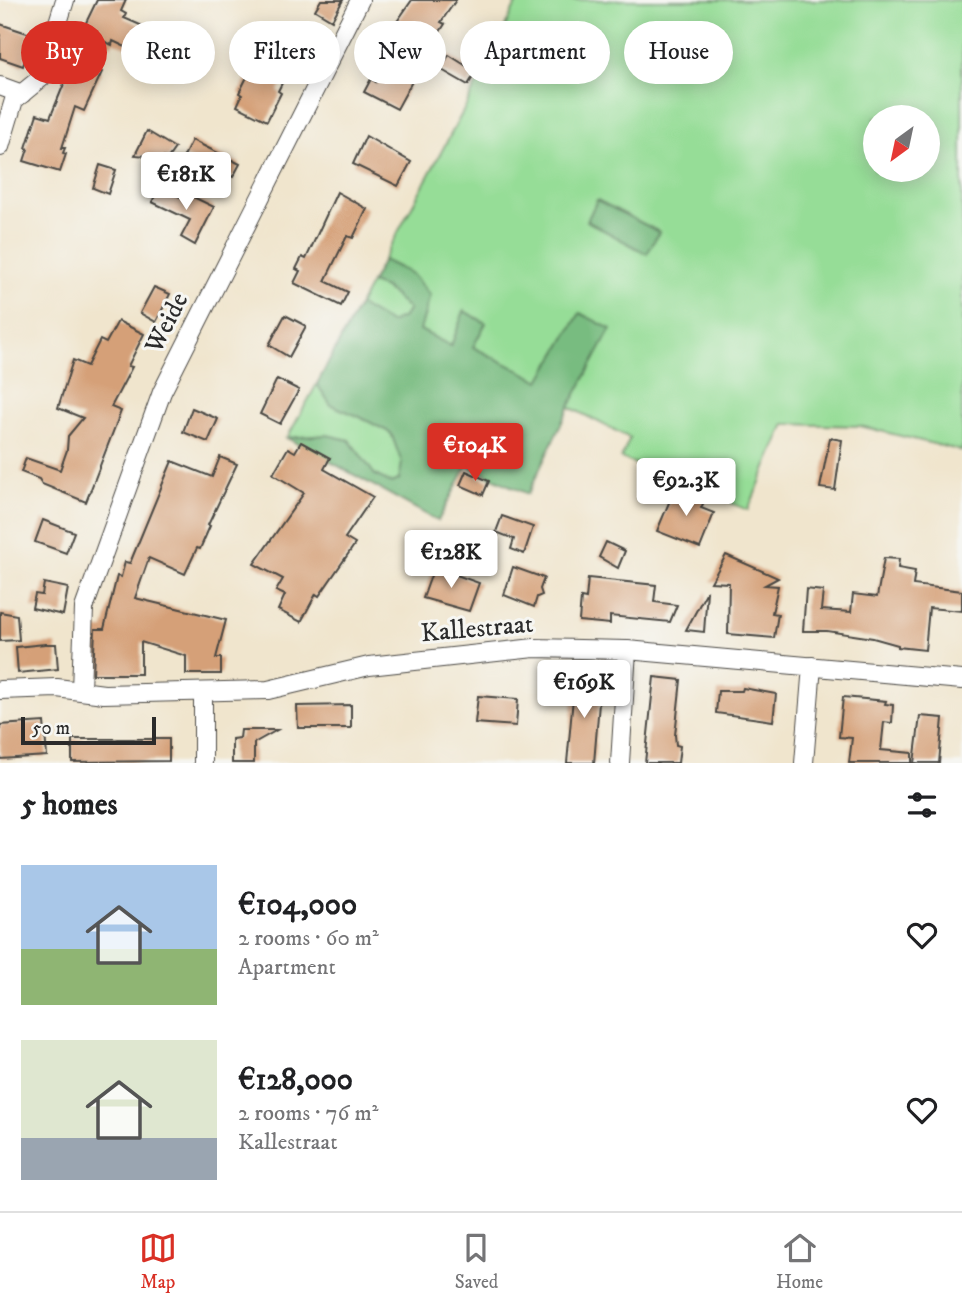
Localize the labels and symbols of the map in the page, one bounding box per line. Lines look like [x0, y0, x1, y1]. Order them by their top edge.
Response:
north arrow [863, 105, 940, 182]
pin: €181K [137, 152, 235, 212]
street label: Weide [137, 287, 196, 360]
pin: €104K [426, 424, 524, 483]
pin: €92.3K [629, 458, 743, 518]
pin: €128K [402, 530, 500, 590]
street label: Kallestraat [419, 608, 535, 650]
pin: €169K [535, 660, 633, 720]
scale bar [21, 714, 156, 746]

